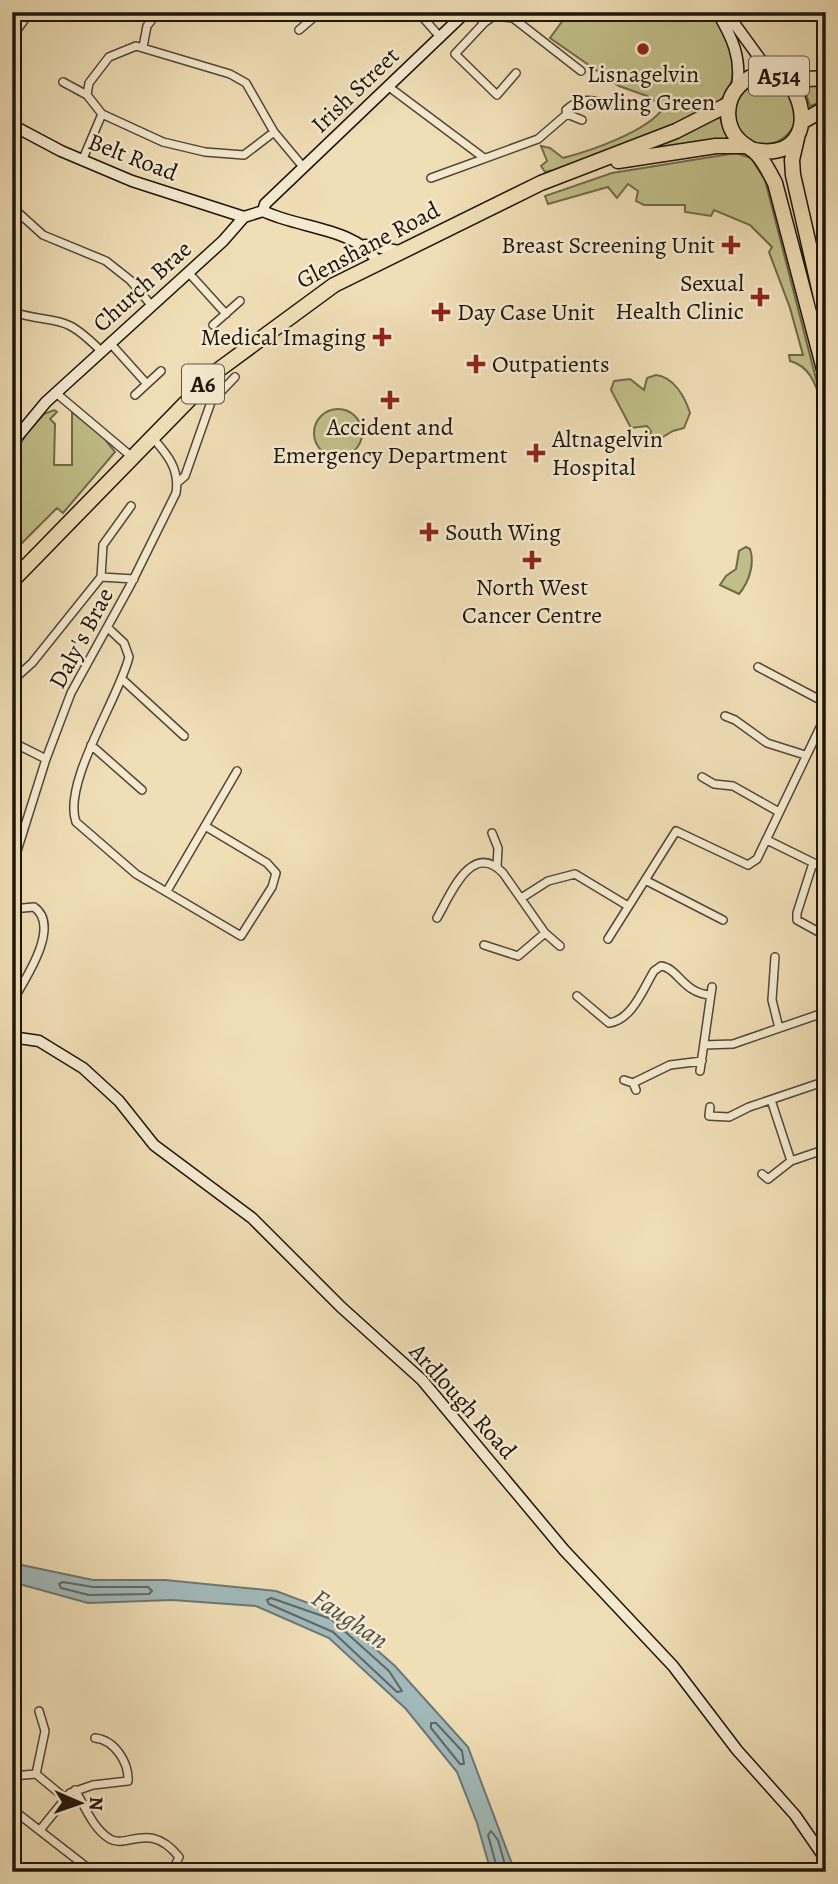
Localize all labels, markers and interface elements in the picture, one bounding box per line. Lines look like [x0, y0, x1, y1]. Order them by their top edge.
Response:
street label: Irish Street [304, 40, 406, 140]
marker: Lisnagelvin Bowling Green [635, 41, 651, 57]
road number: A514 [749, 57, 809, 96]
place label: Lisnagelvin Bowling Green [571, 58, 715, 118]
street label: Belt Road [84, 125, 182, 189]
street label: Glenshane Road [291, 194, 445, 296]
place label: Breast Screening Unit [501, 229, 715, 261]
street label: Church Brae [86, 233, 198, 339]
marker: Breast Screening Unit [721, 235, 741, 255]
place label: Sexual Health Clinic [615, 267, 744, 327]
marker: Sexual Health Clinic [750, 287, 770, 307]
place label: Day Case Unit [457, 296, 595, 328]
marker: Day Case Unit [431, 302, 451, 322]
place label: Medical Imaging [200, 321, 366, 353]
marker: Medical Imaging [372, 327, 392, 347]
place label: Outpatients [492, 348, 610, 380]
marker: Outpatients [466, 354, 486, 374]
road number: A6 [182, 364, 224, 404]
marker: Accident and Emergency Department [380, 390, 400, 410]
place label: Accident and Emergency Department [272, 411, 508, 471]
place label: Altnagelvin Hospital [551, 423, 663, 483]
marker: Altnagelvin Hospital [526, 443, 546, 463]
place label: South Wing [445, 516, 561, 548]
marker: South Wing [419, 522, 439, 542]
marker: North West Cancer Centre [522, 550, 542, 570]
place label: North West Cancer Centre [462, 571, 602, 631]
street label: Daly's Brae [41, 582, 121, 694]
street label: Ardlough Road [402, 1335, 524, 1466]
water label: Faughan [305, 1581, 395, 1657]
north arrow [46, 1769, 116, 1839]
text: N [83, 1796, 109, 1811]

